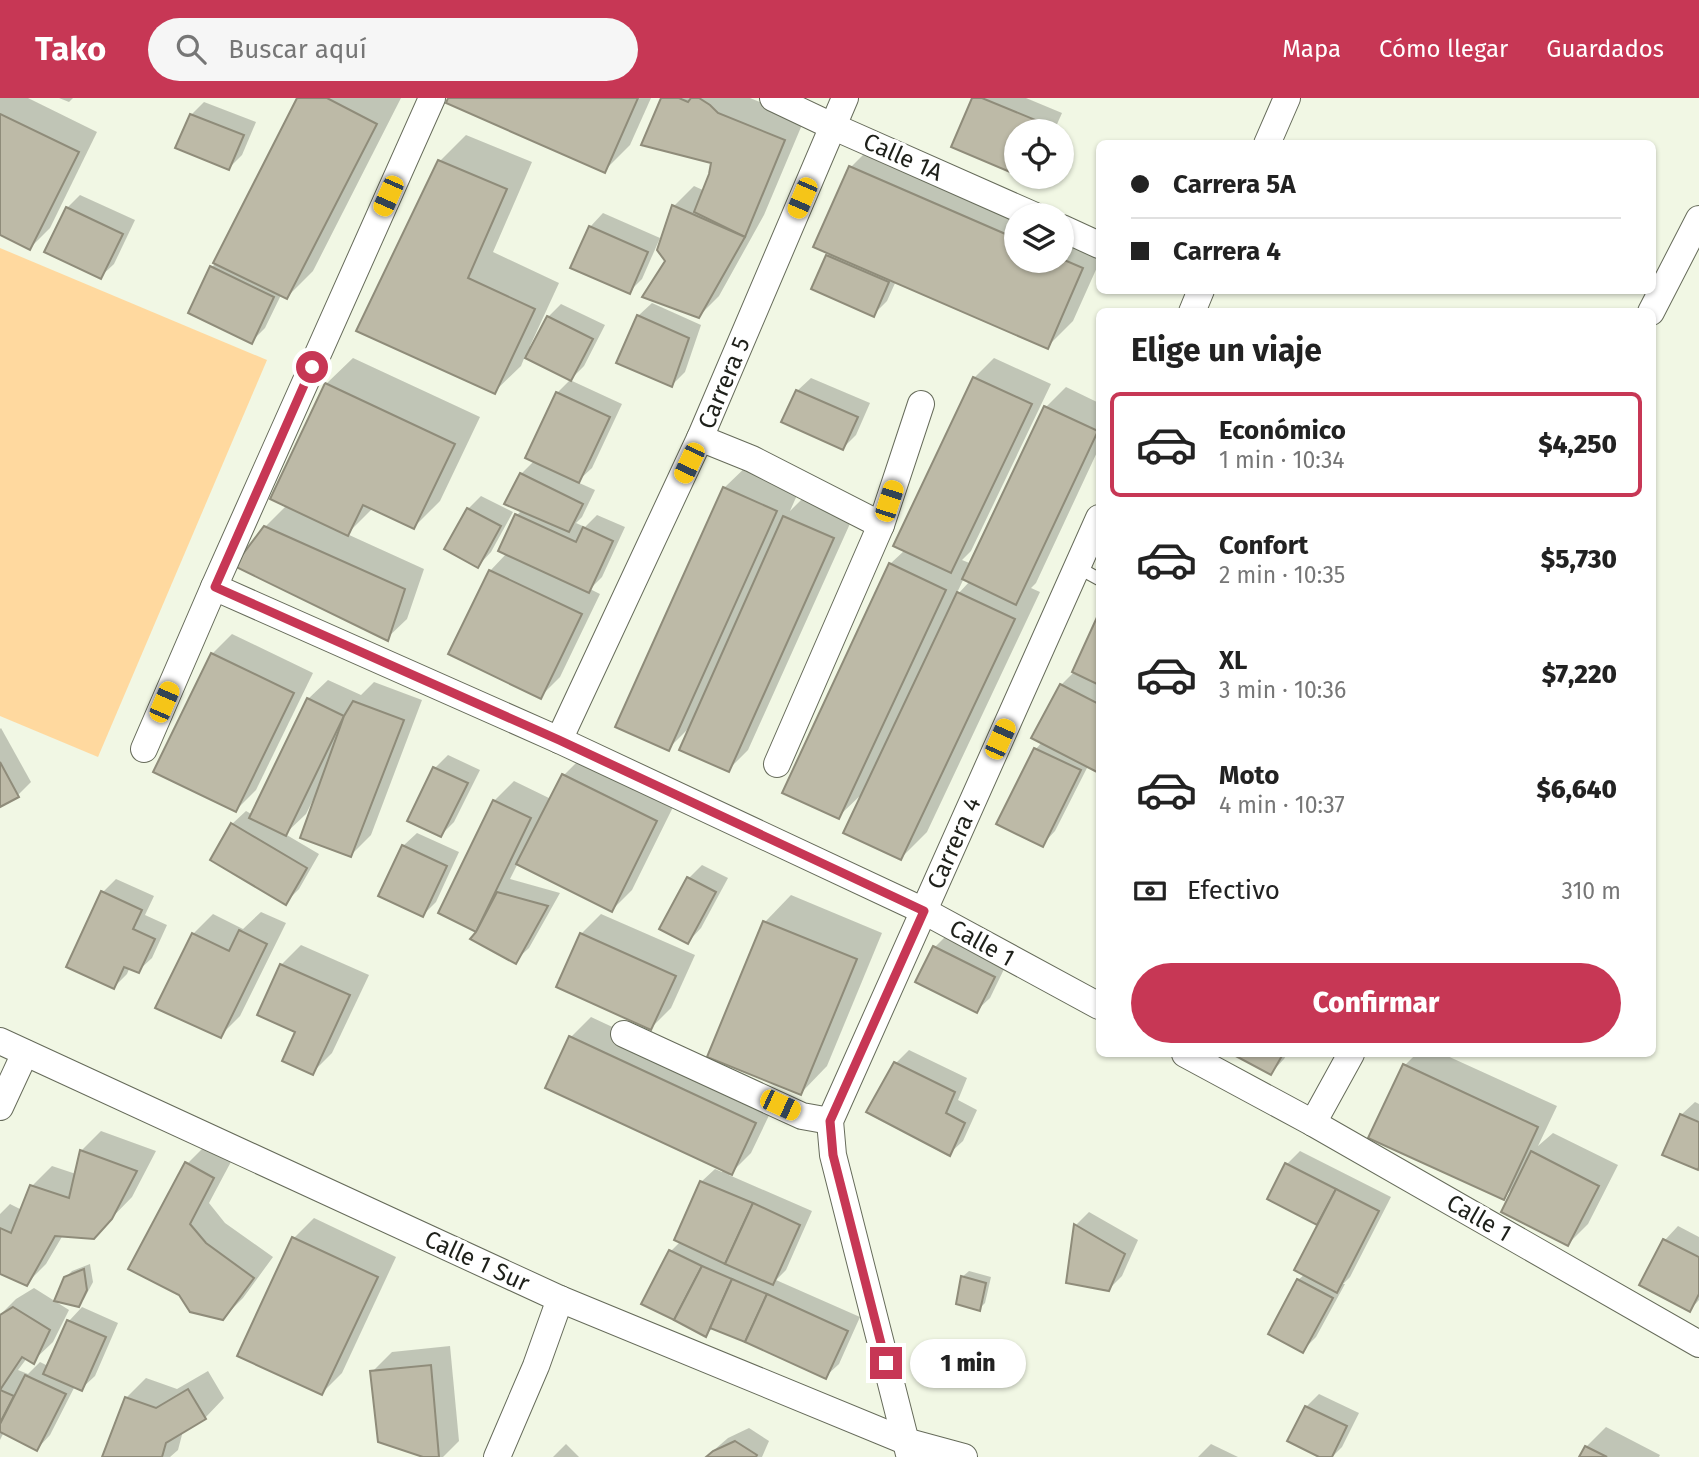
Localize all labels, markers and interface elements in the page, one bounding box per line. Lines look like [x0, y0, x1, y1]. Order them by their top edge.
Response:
search box [148, 18, 638, 81]
text: Tako [35, 29, 106, 69]
icon: search [172, 30, 210, 68]
text: Buscar aquí [228, 34, 367, 65]
text: Mapa [1282, 35, 1341, 63]
text: Cómo llegar [1379, 35, 1508, 63]
text: Guardados [1546, 35, 1664, 63]
map controls [1004, 119, 1074, 273]
button: locate [1004, 119, 1074, 189]
street label: Calle 1A [859, 127, 947, 187]
text: Carrera 5A [1173, 169, 1296, 200]
car [370, 173, 407, 219]
car [785, 175, 820, 221]
button: layers [1004, 203, 1074, 273]
text: Carrera 4 [1173, 236, 1281, 267]
text: Elige un viaje [1131, 331, 1322, 369]
street label: Carrera 5 [692, 333, 756, 433]
route start [296, 351, 328, 383]
icon: car [1135, 413, 1198, 476]
text: Económico [1219, 415, 1346, 446]
text: $4,250 [1538, 429, 1617, 460]
car [671, 440, 708, 486]
text: 1 min · 10:34 [1219, 446, 1345, 474]
car [873, 478, 906, 524]
icon: car [1135, 528, 1198, 591]
text: Confort [1219, 530, 1308, 561]
text: $5,730 [1541, 544, 1617, 575]
text: 2 min · 10:35 [1219, 561, 1345, 589]
icon: car [1135, 643, 1198, 706]
text: XL [1219, 645, 1247, 676]
text: $7,220 [1542, 659, 1617, 690]
text: 3 min · 10:36 [1219, 676, 1346, 704]
car [147, 679, 182, 725]
car [982, 716, 1019, 762]
icon: car [1135, 758, 1198, 821]
text: Moto [1219, 760, 1279, 791]
text: $6,640 [1536, 774, 1617, 805]
text: 4 min · 10:37 [1219, 791, 1345, 819]
street label: Carrera 4 [921, 792, 987, 893]
icon: cash [1131, 872, 1169, 910]
text: Efectivo [1187, 875, 1280, 906]
text: 310 m [1561, 877, 1621, 905]
street label: Calle 1 [945, 914, 1019, 972]
button: Confirmar [1131, 963, 1621, 1043]
car [757, 1087, 804, 1123]
street label: Calle 1 [1442, 1188, 1516, 1248]
street label: Calle 1 Sur [420, 1225, 535, 1298]
callout: 1 min [910, 1338, 1026, 1388]
route end [870, 1347, 902, 1379]
text: 1 min [940, 1349, 996, 1377]

